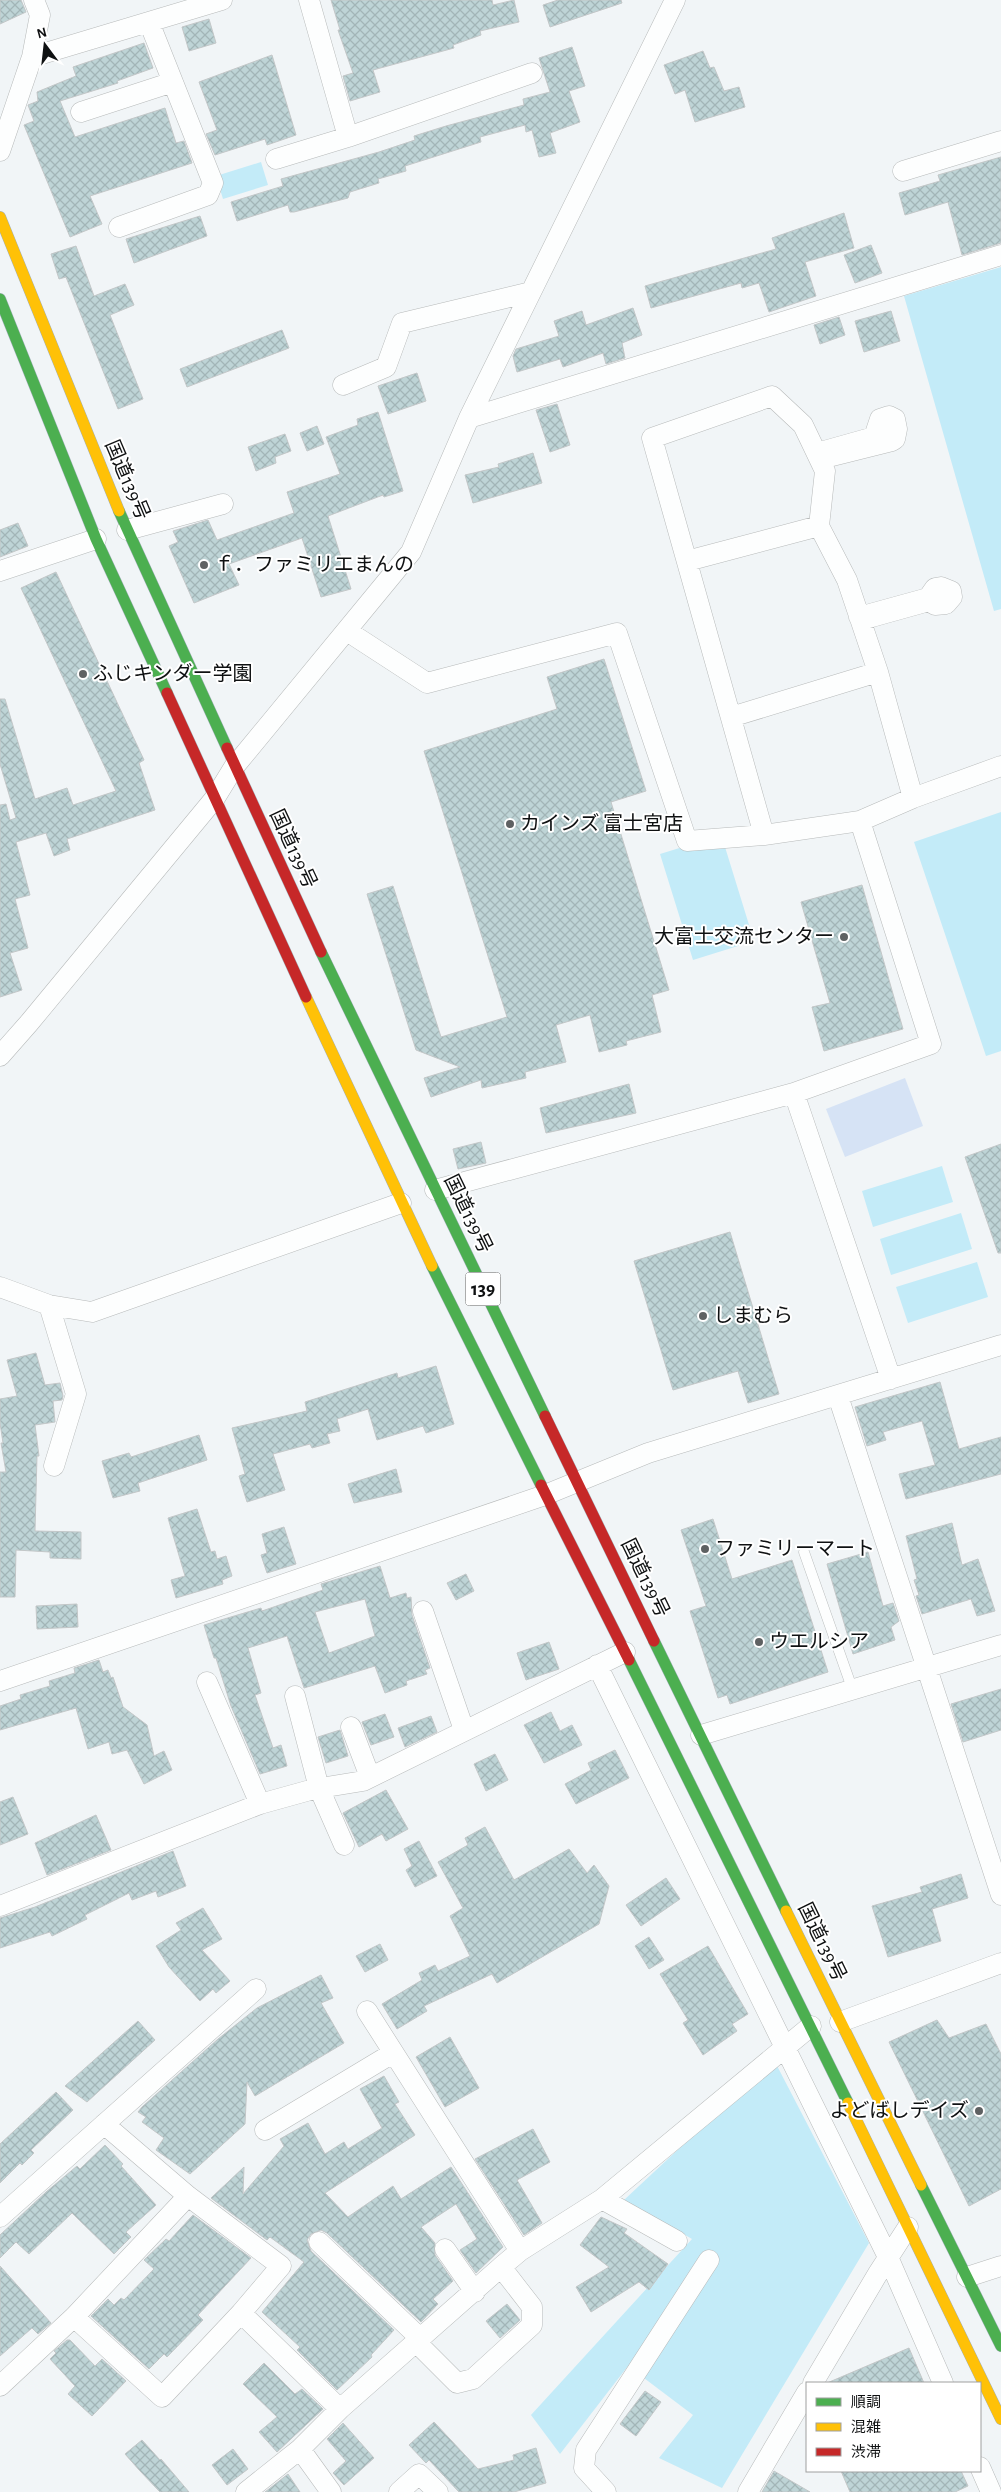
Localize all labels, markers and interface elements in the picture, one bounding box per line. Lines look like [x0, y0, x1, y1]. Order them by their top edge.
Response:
north arrow [20, 20, 70, 70]
text: N [35, 25, 48, 41]
street label: 国道139号 [101, 437, 154, 523]
place label: ｆ．ファミリエまんの [214, 554, 414, 575]
marker: ｆ．ファミリエまんの [198, 559, 210, 571]
place label: ふじキンダー学園 [93, 663, 252, 684]
marker: ふじキンダー学園 [77, 668, 89, 680]
street label: 国道139号 [266, 806, 321, 892]
place label: カインズ 富士宮店 [520, 812, 683, 834]
marker: カインズ 富士宮店 [504, 818, 516, 830]
place label: 大富士交流センター [654, 925, 834, 947]
marker: 大富士交流センター [838, 931, 850, 943]
street label: 国道139号 [440, 1171, 496, 1256]
road number: 139 [466, 1272, 500, 1306]
place label: しまむら [713, 1306, 793, 1326]
marker: しまむら [697, 1310, 709, 1322]
street label: 国道139号 [617, 1535, 673, 1620]
place label: ファミリーマート [715, 1539, 875, 1559]
marker: ファミリーマート [699, 1543, 711, 1555]
place label: ウエルシア [769, 1631, 869, 1652]
marker: ウエルシア [753, 1636, 765, 1648]
street label: 国道139号 [794, 1899, 850, 1984]
place label: よどばしデイズ [830, 2099, 969, 2121]
marker: よどばしデイズ [973, 2105, 985, 2117]
legend [806, 2382, 981, 2472]
text: 順調 [851, 2395, 881, 2410]
text: 混雑 [851, 2419, 881, 2435]
text: 渋滞 [851, 2444, 881, 2460]

